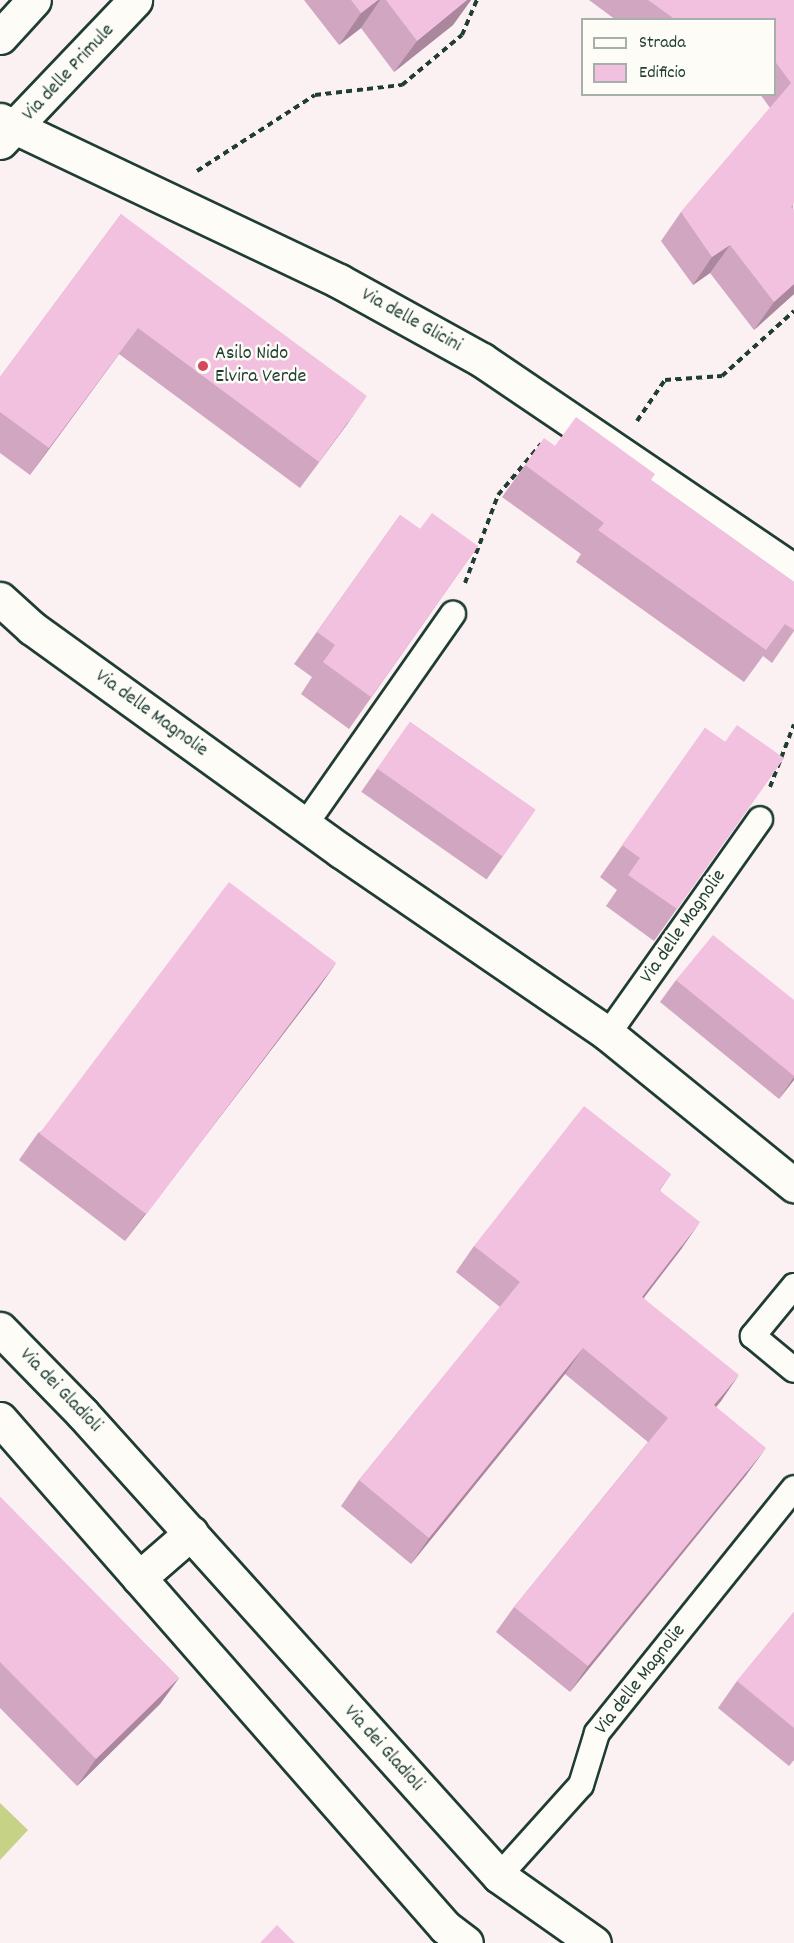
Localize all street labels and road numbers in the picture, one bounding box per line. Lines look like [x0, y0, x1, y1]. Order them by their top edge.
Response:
street label: Via delle Primule [18, 19, 120, 127]
street label: Via delle Glicini [356, 283, 466, 359]
street label: Via delle Magnolie [90, 665, 212, 763]
street label: Via delle Magnolie [636, 865, 732, 989]
street label: Via dei Gladioli [14, 1344, 106, 1438]
street label: Via delle Magnolie [590, 1620, 692, 1740]
street label: Via dei Gladioli [338, 1701, 428, 1797]

